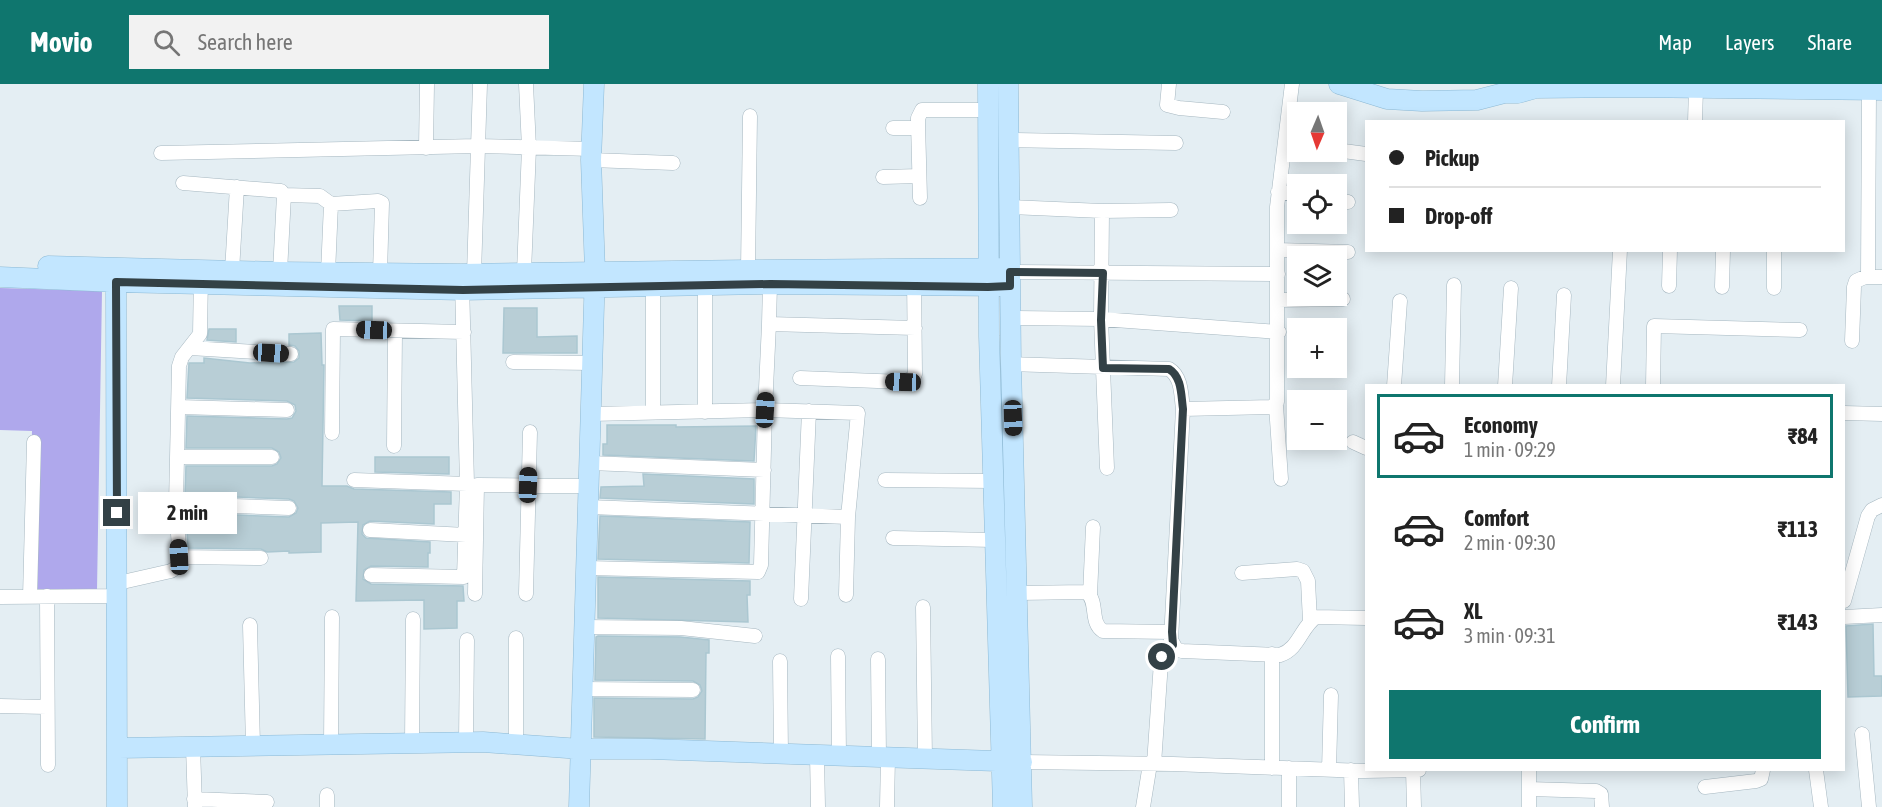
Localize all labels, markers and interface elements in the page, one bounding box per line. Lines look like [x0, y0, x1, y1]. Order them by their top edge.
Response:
search box [129, 15, 549, 69]
text: Movio [30, 26, 93, 58]
icon: search [150, 26, 183, 59]
text: Search here [198, 29, 293, 55]
text: Map [1658, 30, 1692, 54]
text: Layers [1725, 30, 1775, 54]
text: Share [1808, 30, 1852, 54]
north arrow [1287, 102, 1347, 162]
map controls [1287, 102, 1347, 450]
text: Pickup [1425, 145, 1480, 171]
button: locate [1287, 174, 1347, 234]
text: Drop-off [1425, 203, 1492, 229]
button: layers [1287, 246, 1347, 306]
button: + [1287, 318, 1347, 378]
car [356, 320, 392, 340]
car [253, 343, 289, 363]
car [885, 372, 921, 392]
button: − [1287, 390, 1347, 450]
car [755, 392, 775, 428]
car [1003, 400, 1023, 436]
icon: car [1392, 409, 1446, 463]
text: Economy [1464, 412, 1538, 438]
text: ₹84 [1788, 423, 1818, 449]
text: 1 min · 09:29 [1464, 438, 1556, 461]
car [518, 467, 538, 503]
callout: 2 min [138, 492, 237, 534]
route end [103, 499, 130, 526]
text: 2 min [167, 501, 208, 524]
icon: car [1392, 502, 1446, 556]
text: Comfort [1464, 505, 1529, 531]
text: ₹113 [1778, 516, 1818, 542]
text: 2 min · 09:30 [1464, 531, 1556, 554]
car [169, 539, 189, 575]
icon: car [1392, 595, 1446, 649]
text: XL [1464, 598, 1482, 624]
text: ₹143 [1778, 609, 1818, 635]
text: 3 min · 09:31 [1464, 624, 1556, 647]
route start [1148, 643, 1175, 670]
button: Confirm [1389, 690, 1821, 759]

